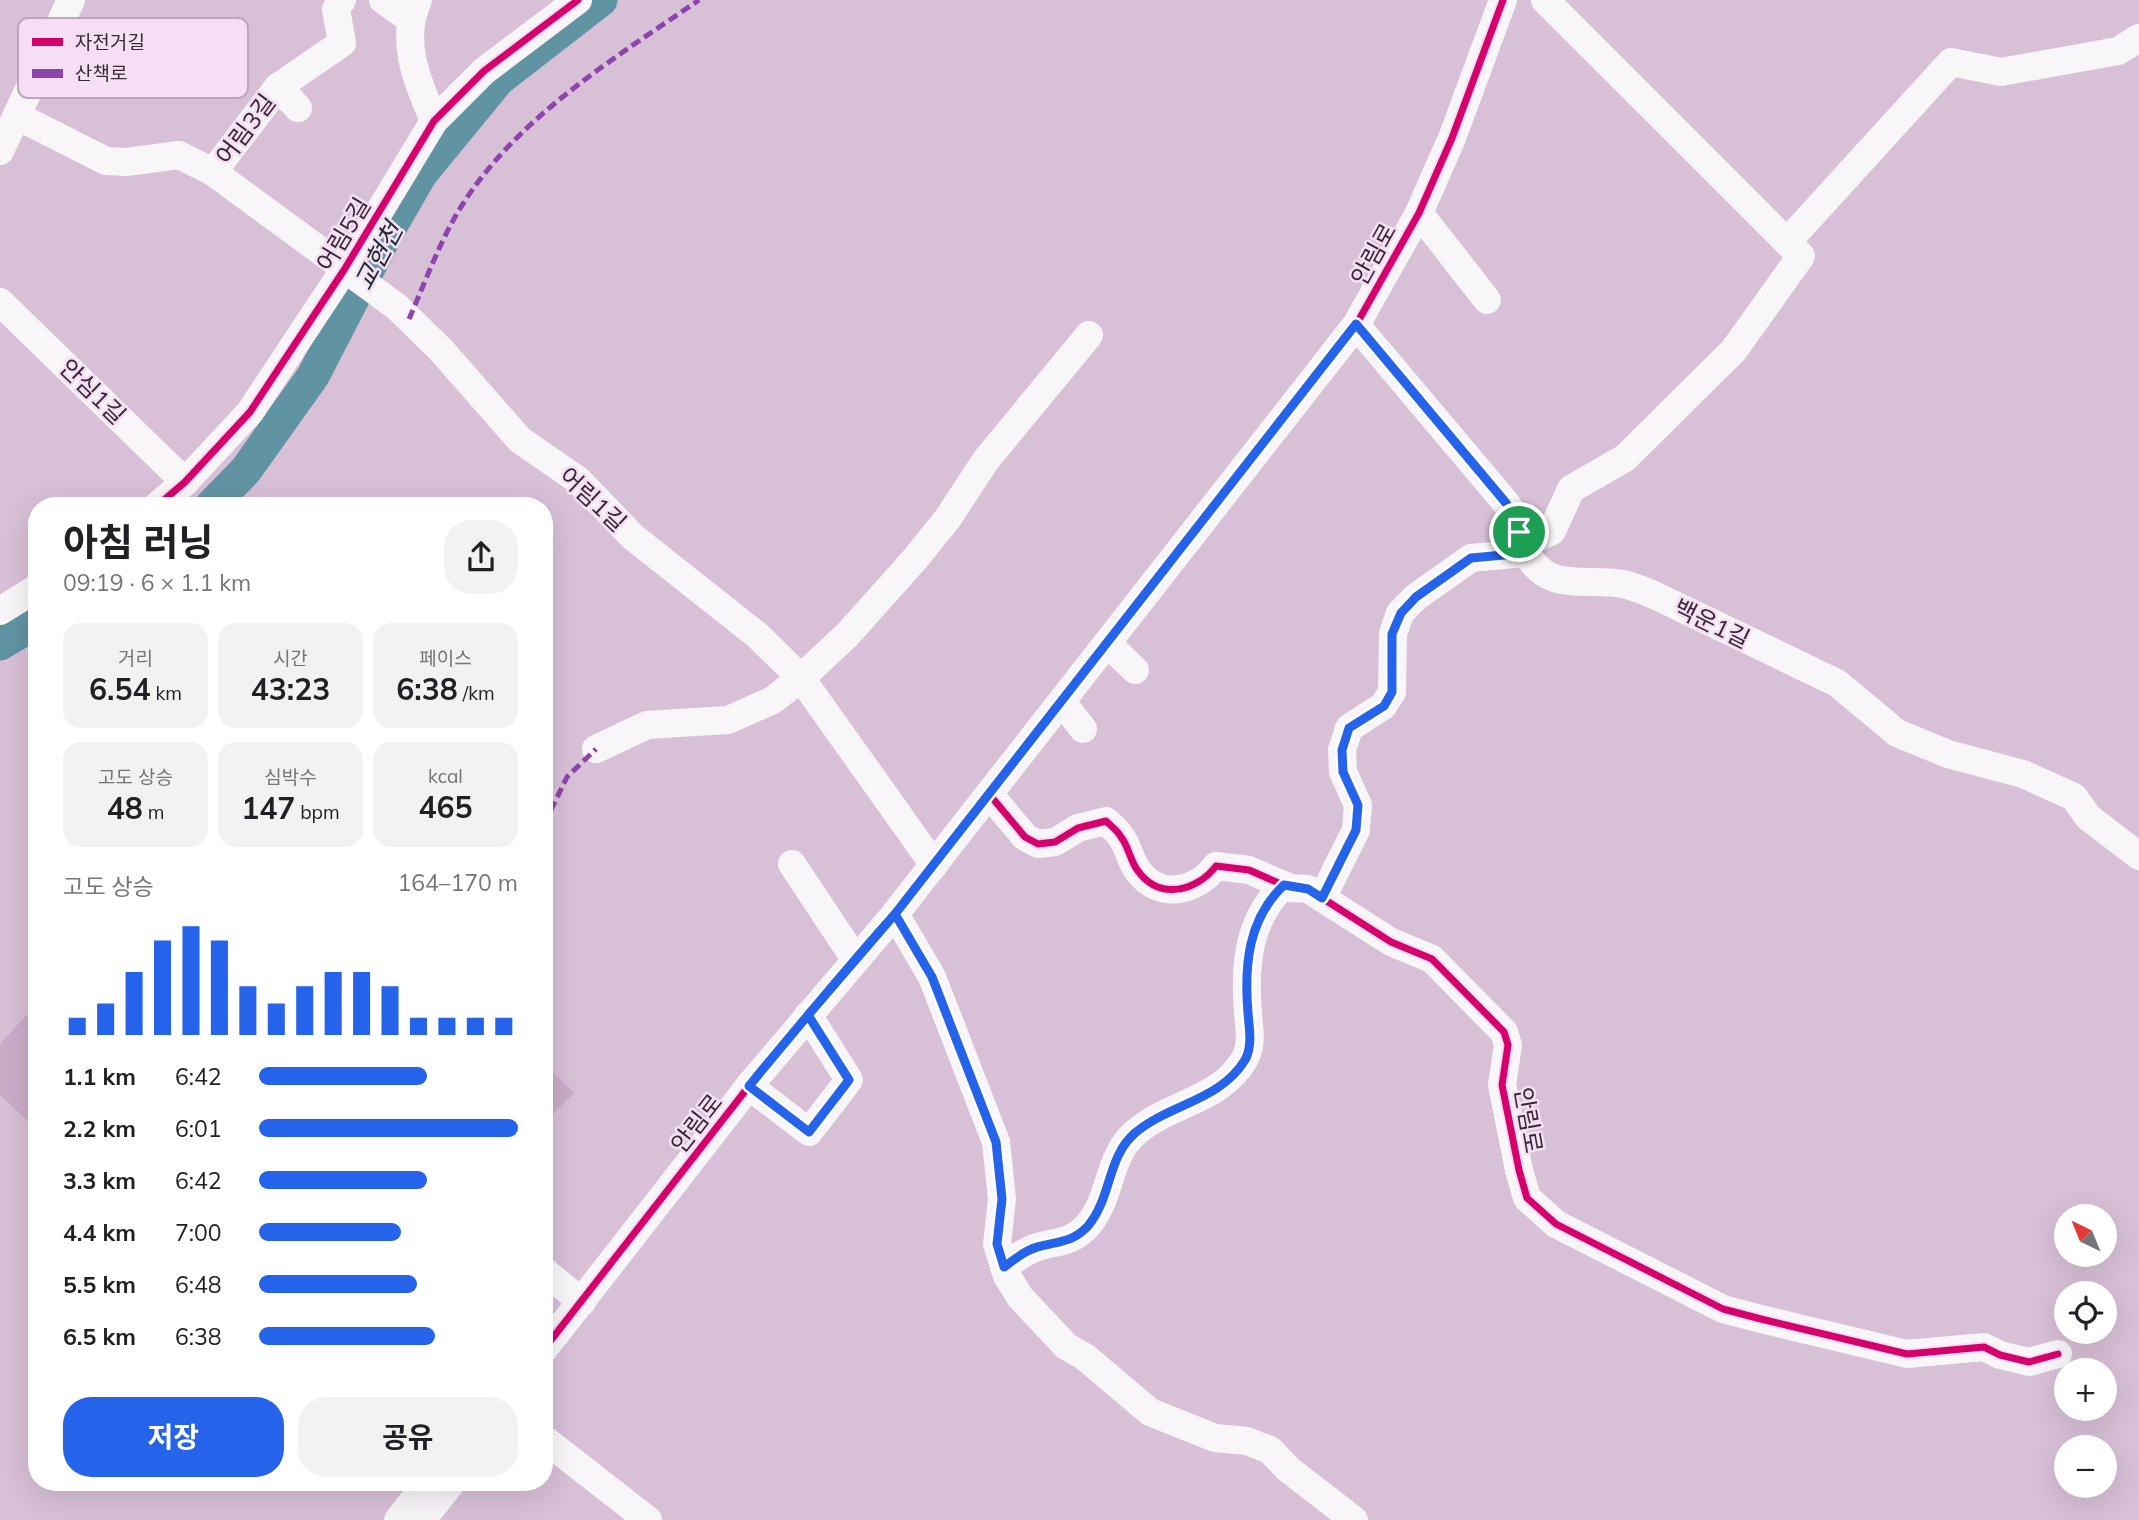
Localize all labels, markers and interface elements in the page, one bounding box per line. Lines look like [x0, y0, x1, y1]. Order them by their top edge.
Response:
legend [18, 18, 248, 98]
text: 자전거길 [75, 30, 145, 54]
text: 산책로 [75, 61, 127, 85]
street label: 어림3길 [209, 88, 281, 170]
street label: 어림5길 [309, 192, 377, 276]
water label: 교현천 [347, 214, 411, 295]
street label: 안림로 [1344, 218, 1402, 290]
street label: 안심1길 [54, 352, 132, 430]
street label: 어림1길 [553, 461, 633, 537]
pin [1489, 502, 1549, 562]
icon: arrive [1500, 513, 1538, 551]
text: 아침 러닝 [63, 518, 213, 566]
button: share [444, 520, 518, 594]
text: 09:19 · 6 × 1.1 km [63, 568, 251, 597]
street label: 백운1길 [1669, 592, 1755, 654]
text: 거리 [118, 646, 153, 670]
text: 시간 [273, 646, 308, 670]
text: 페이스 [419, 646, 472, 670]
text: 6.54 [89, 670, 151, 708]
text: 43:23 [251, 670, 330, 708]
text: 6:38 [396, 670, 458, 708]
text: km [151, 681, 182, 705]
text: /km [458, 681, 495, 705]
text: kcal [428, 764, 463, 788]
text: 고도 상승 [98, 765, 173, 789]
text: 심박수 [264, 765, 317, 789]
text: 465 [419, 788, 473, 826]
text: 48 [107, 789, 143, 827]
text: 147 [241, 789, 295, 827]
text: m [143, 800, 164, 824]
text: bpm [295, 800, 340, 824]
text: 164–170 m [397, 868, 518, 897]
text: 고도 상승 [63, 872, 154, 901]
text: 1.1 km [63, 1062, 136, 1091]
text: 6:42 [175, 1062, 222, 1091]
street label: 안림로 [1508, 1085, 1550, 1155]
street label: 안림로 [664, 1088, 728, 1158]
text: 2.2 km [63, 1114, 136, 1143]
text: 6:01 [175, 1114, 222, 1143]
text: 3.3 km [63, 1166, 136, 1195]
text: 6:42 [175, 1166, 222, 1195]
north arrow [2054, 1204, 2118, 1267]
map controls [2054, 1204, 2117, 1498]
text: 4.4 km [63, 1218, 136, 1247]
text: 7:00 [175, 1218, 222, 1247]
text: 5.5 km [63, 1270, 136, 1299]
text: 6:48 [175, 1270, 222, 1299]
button: locate [2054, 1281, 2117, 1344]
text: 6.5 km [63, 1322, 136, 1351]
text: 6:38 [175, 1322, 222, 1351]
button: + [2054, 1358, 2117, 1421]
button: 저장 [63, 1397, 284, 1477]
button: 공유 [298, 1397, 518, 1477]
button: − [2054, 1435, 2117, 1498]

